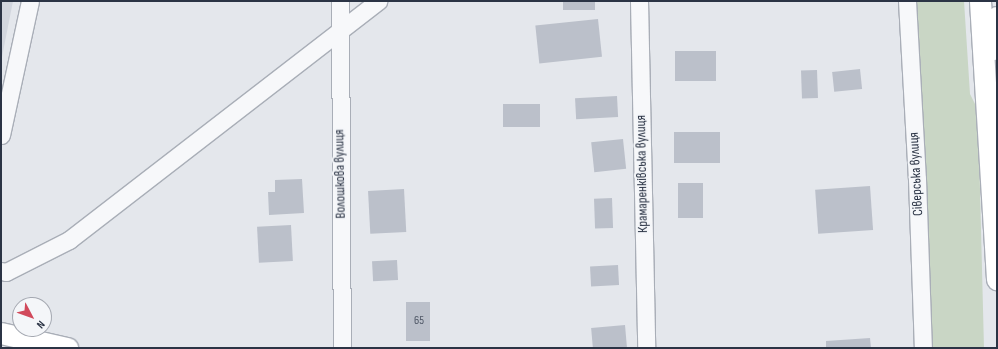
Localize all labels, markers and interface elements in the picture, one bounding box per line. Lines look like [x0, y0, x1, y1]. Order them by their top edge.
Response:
street label: Крамаренківська вулиця [633, 115, 651, 233]
street label: Волошкова вулиця [331, 129, 349, 219]
street label: Сіверська вулиця [905, 132, 927, 216]
north arrow [12, 297, 52, 337]
house number: 65 [414, 314, 424, 328]
text: N [34, 318, 48, 331]

